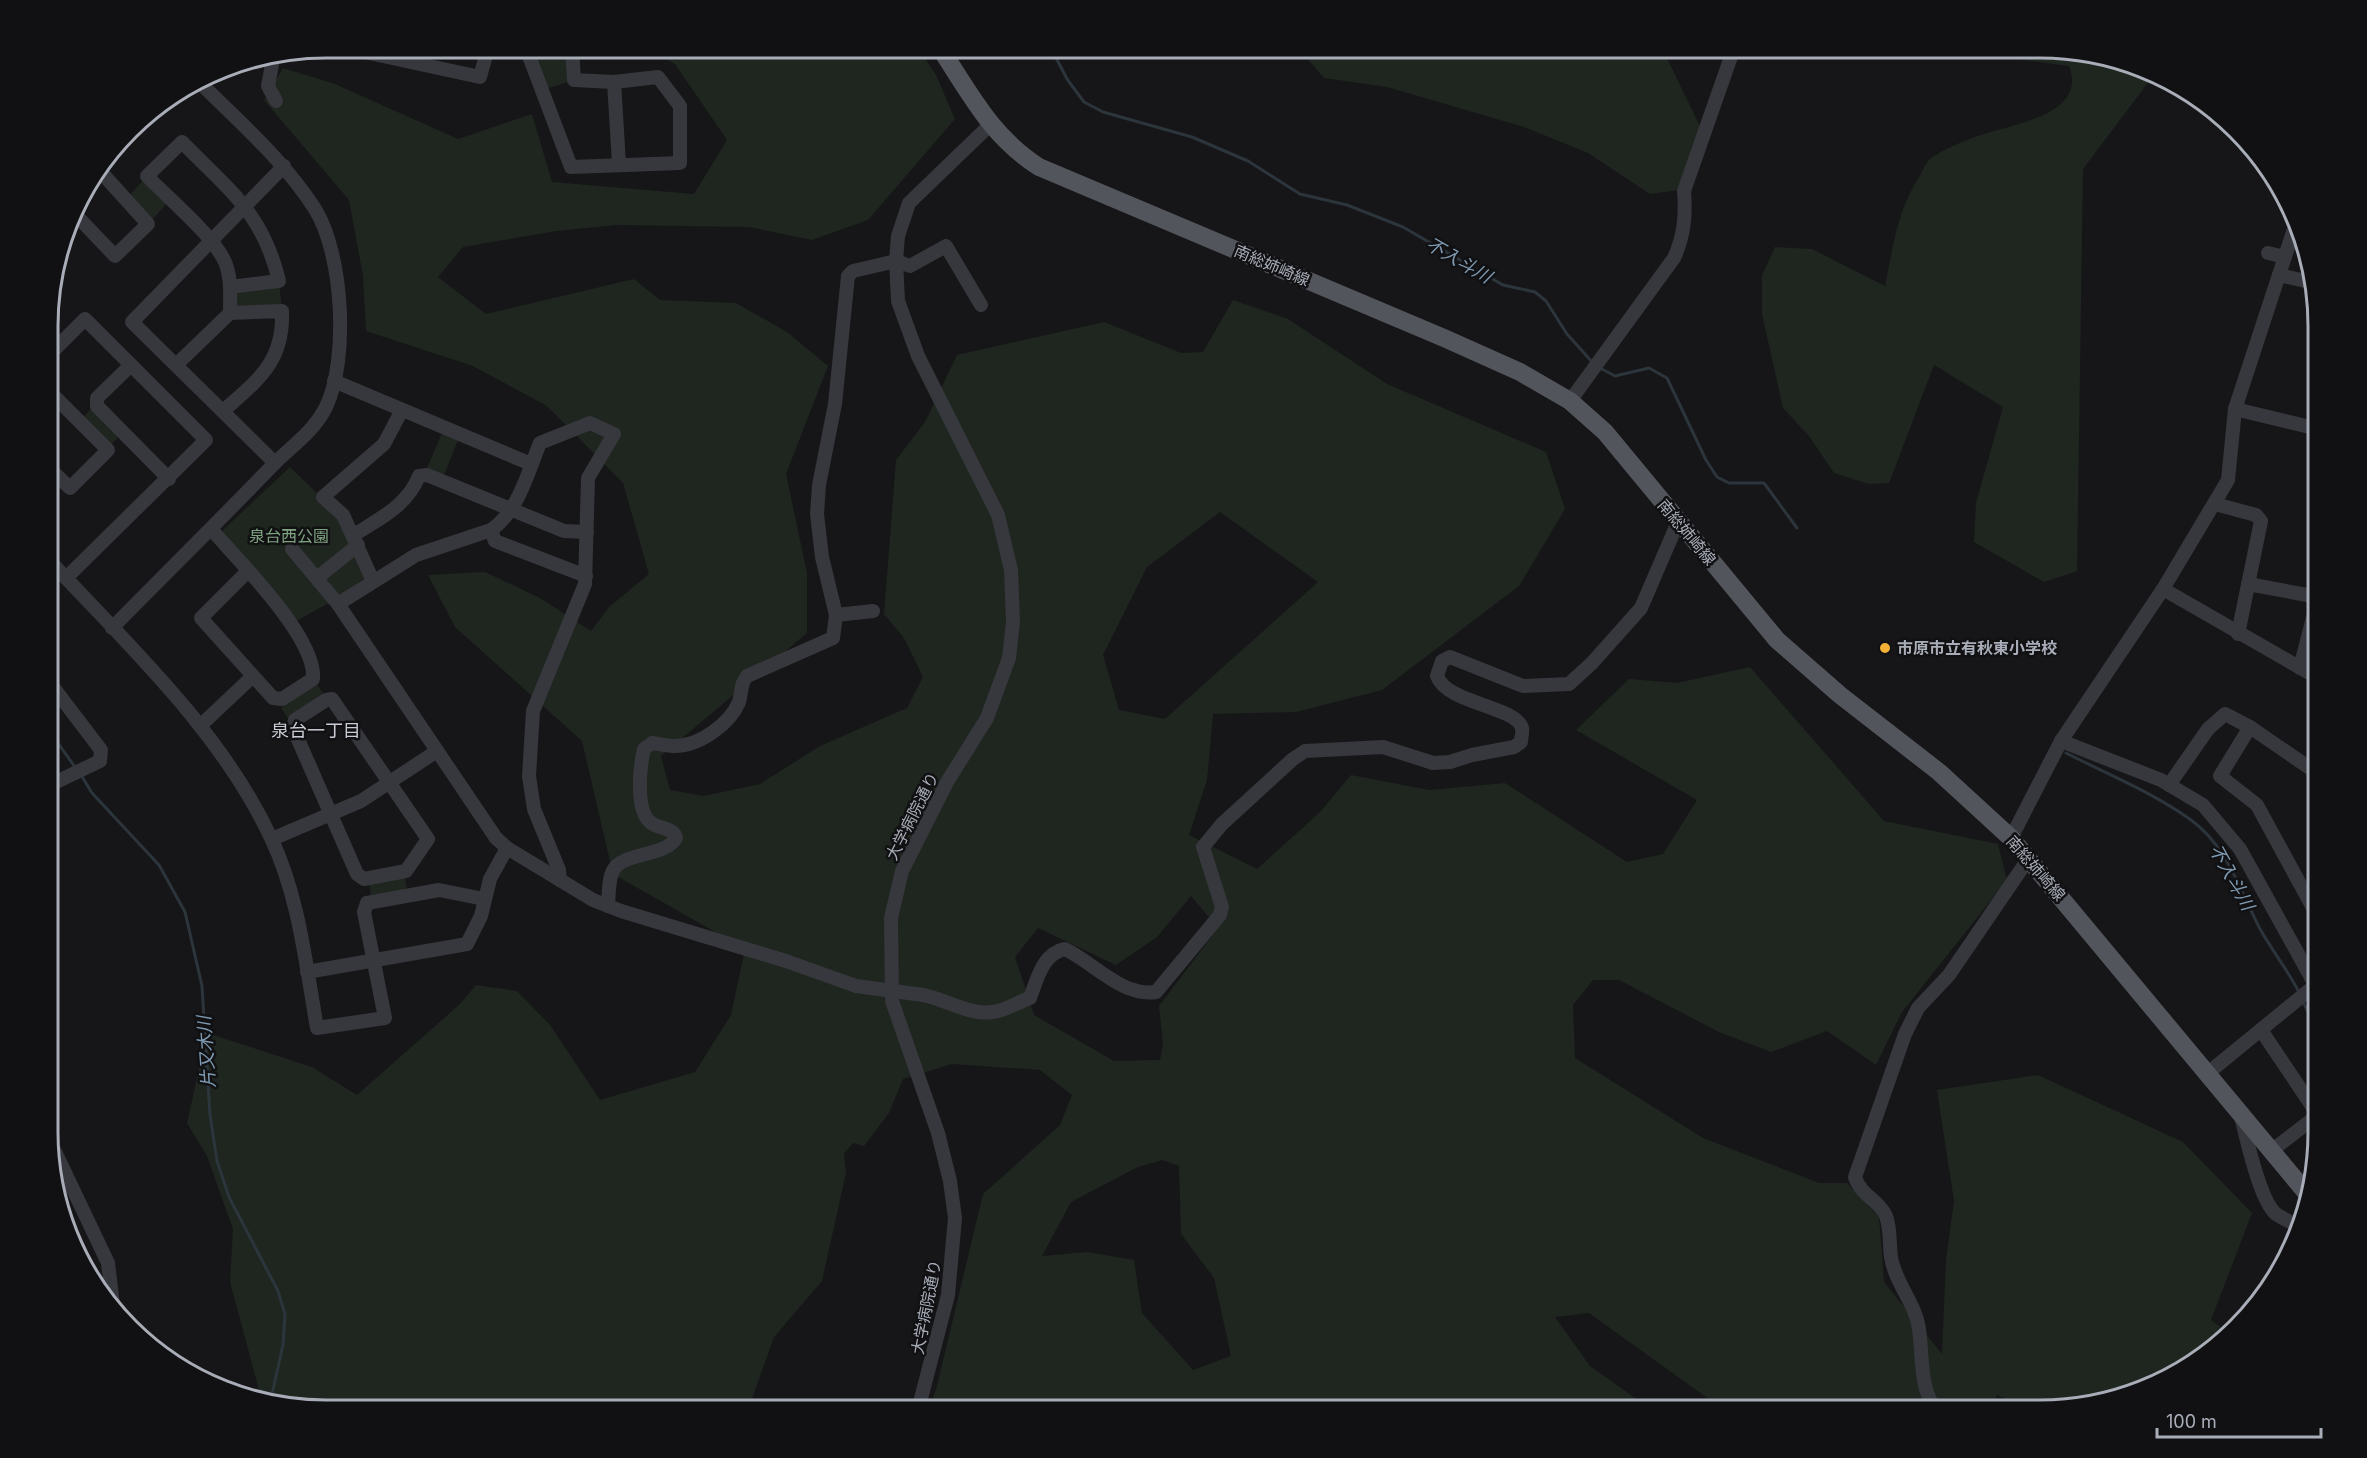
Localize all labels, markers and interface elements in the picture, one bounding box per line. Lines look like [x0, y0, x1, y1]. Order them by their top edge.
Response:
water label: 不入斗川 [1423, 233, 1497, 288]
street label: 南総姉崎線 [1231, 240, 1313, 290]
street label: 南総姉崎線 [1654, 495, 1720, 569]
park label: 泉台西公園 [249, 526, 329, 546]
place label: 市原市立有秋東小学校 [1897, 638, 2057, 658]
marker: 市原市立有秋東小学校 [1878, 641, 1892, 655]
district label: 泉台一丁目 [271, 720, 361, 741]
street label: 大学病院通り [881, 769, 943, 863]
street label: 南総姉崎線 [2002, 831, 2070, 905]
water label: 不入斗川 [2205, 840, 2260, 915]
water label: 片又木川 [193, 1013, 219, 1089]
street label: 大学病院通り [907, 1258, 945, 1356]
scale bar [2157, 1401, 2320, 1439]
text: 100 m [2166, 1411, 2217, 1432]

